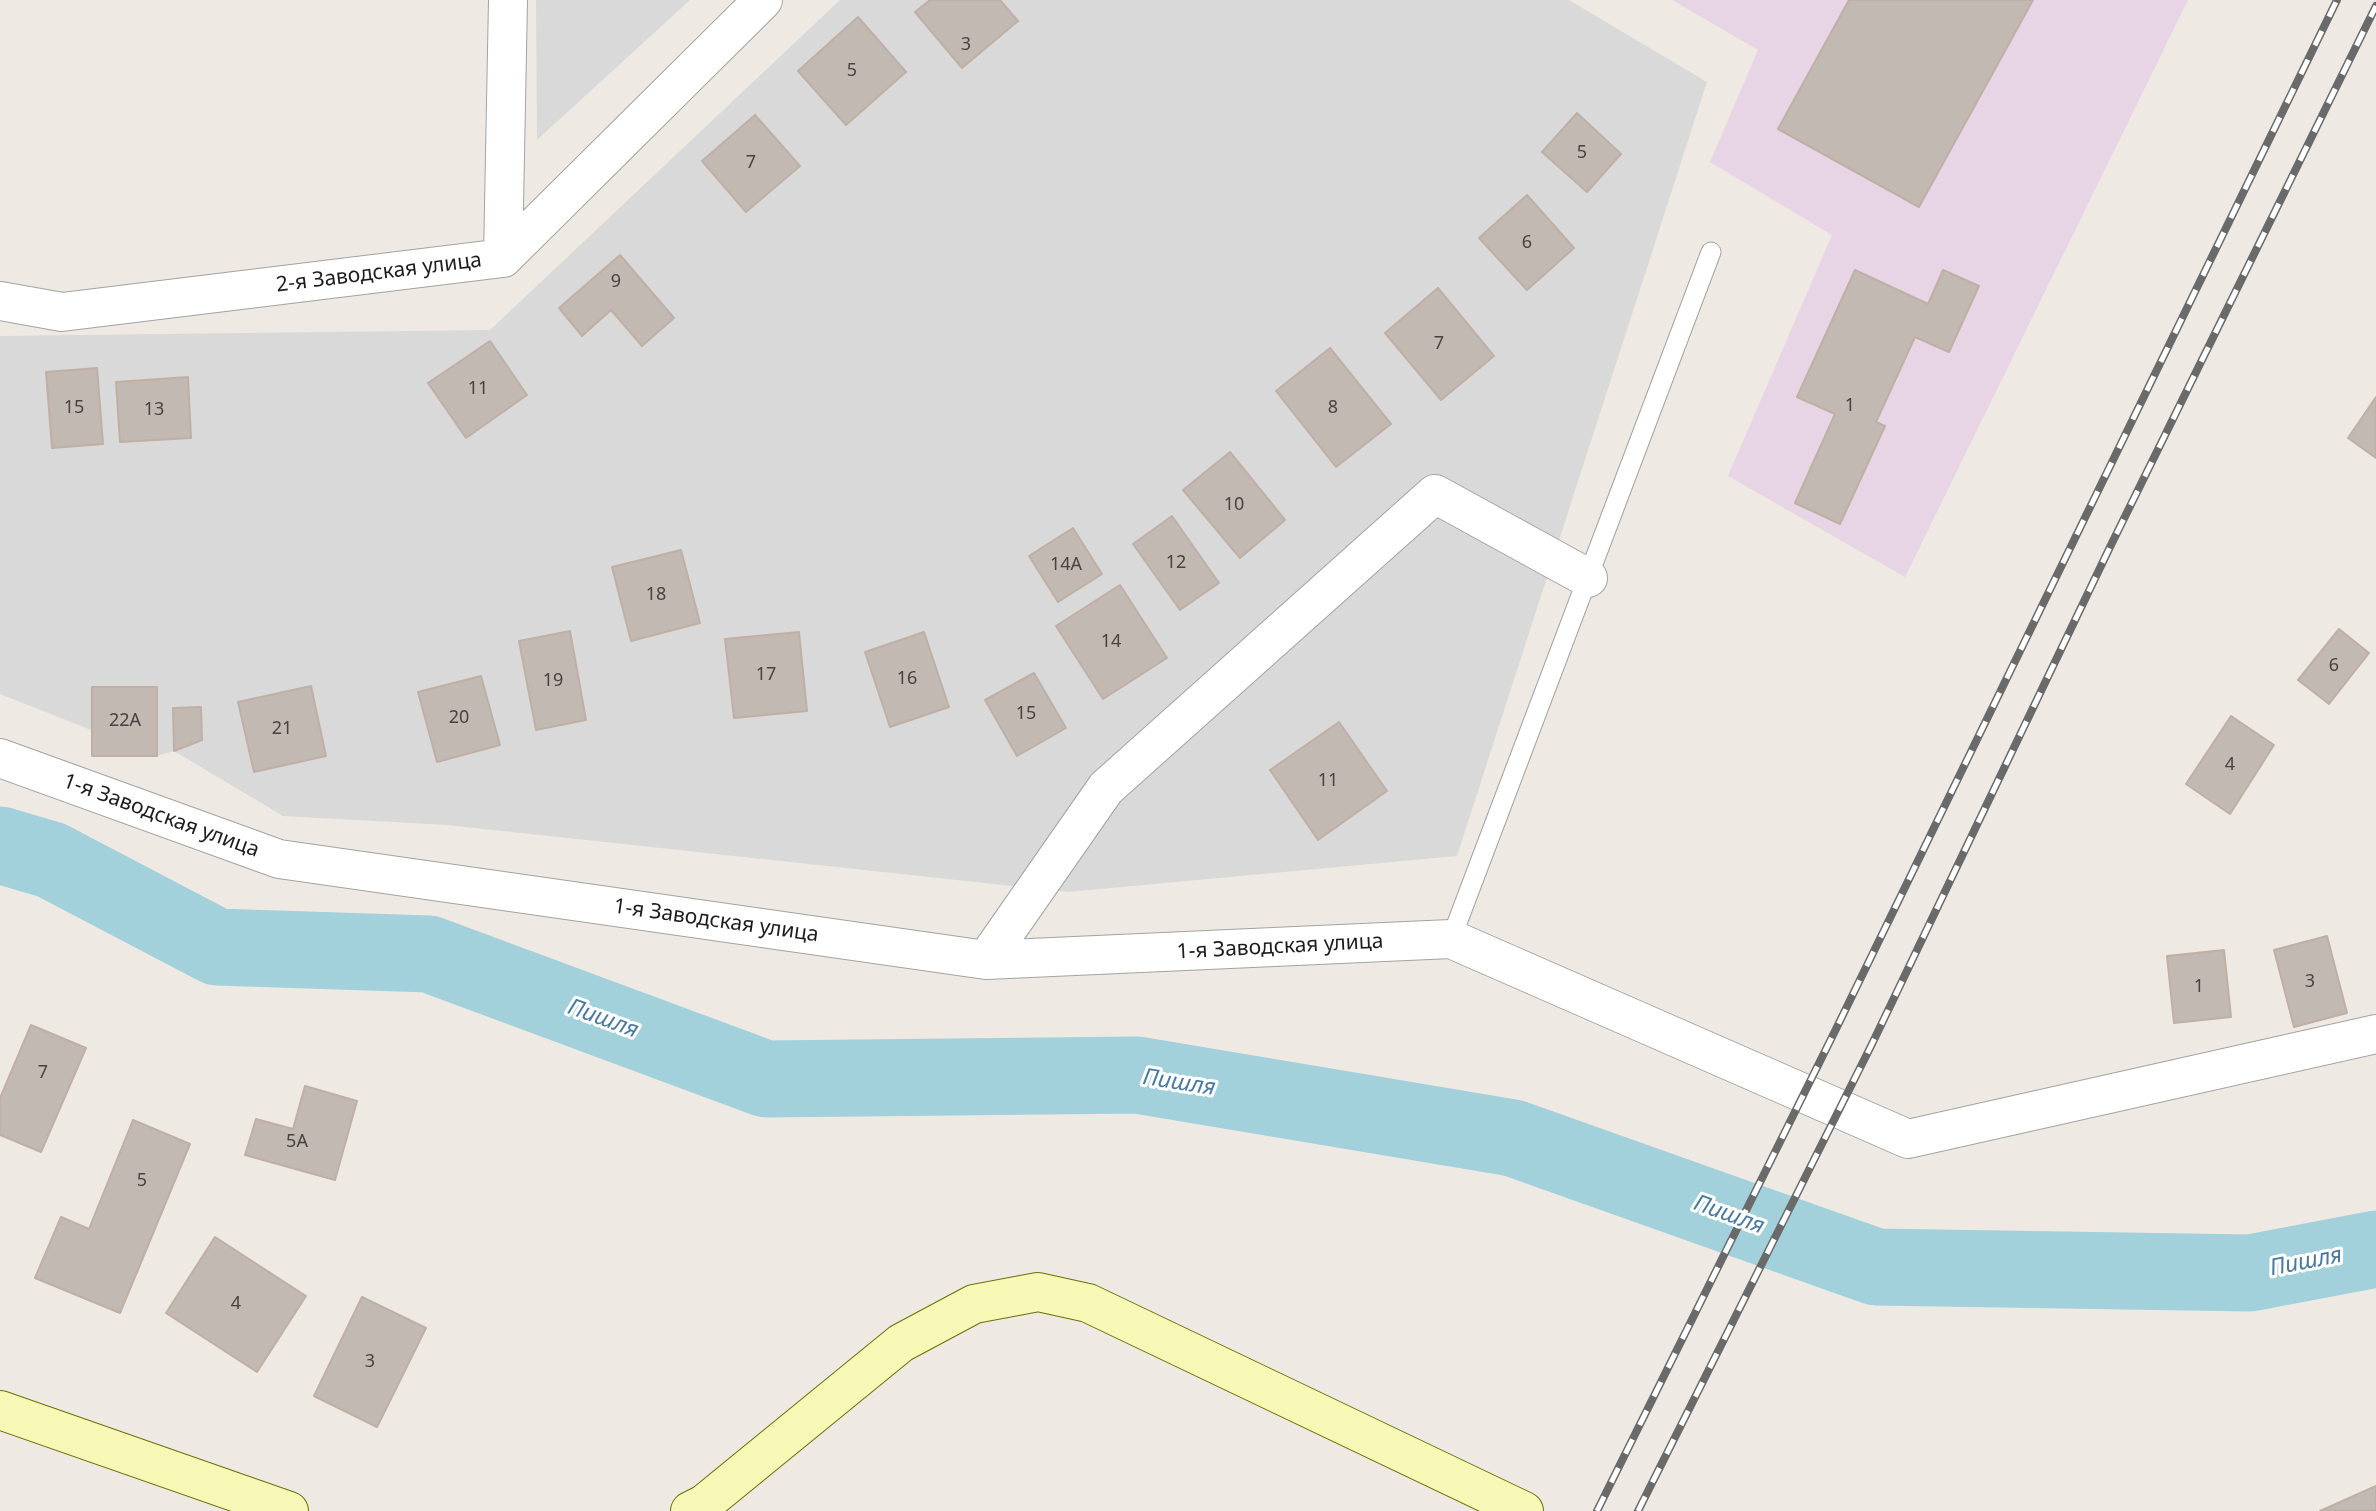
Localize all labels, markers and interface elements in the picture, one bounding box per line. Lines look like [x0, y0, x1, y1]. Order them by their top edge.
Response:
house number: 3 [961, 34, 971, 56]
house number: 5 [847, 60, 857, 82]
house number: 5 [1577, 142, 1587, 164]
house number: 7 [746, 152, 756, 174]
house number: 6 [1522, 232, 1532, 254]
street label: 2-я Заводская улица [275, 248, 483, 298]
house number: 9 [611, 271, 621, 293]
house number: 7 [1434, 333, 1444, 355]
house number: 11 [468, 378, 488, 400]
house number: 1 [1845, 395, 1855, 417]
house number: 15 [64, 397, 84, 419]
house number: 8 [1328, 397, 1338, 419]
house number: 13 [144, 399, 164, 421]
house number: 10 [1224, 494, 1244, 516]
house number: 12 [1166, 552, 1186, 574]
house number: 14А [1050, 554, 1082, 576]
house number: 18 [646, 584, 666, 606]
house number: 14 [1101, 631, 1121, 653]
house number: 6 [2329, 655, 2339, 677]
house number: 17 [756, 664, 776, 686]
house number: 16 [897, 668, 917, 690]
house number: 19 [543, 670, 563, 692]
house number: 15 [1016, 703, 1036, 725]
house number: 20 [449, 707, 469, 729]
house number: 22А [109, 710, 141, 732]
house number: 21 [272, 718, 292, 740]
house number: 4 [2225, 754, 2235, 776]
street label: 1-я Заводская улица [59, 769, 263, 863]
house number: 11 [1318, 770, 1338, 792]
street label: 1-я Заводская улица [612, 894, 820, 948]
street label: 1-я Заводская улица [1176, 929, 1384, 965]
house number: 3 [2305, 971, 2315, 993]
house number: 1 [2194, 976, 2204, 998]
water label: Пишля [564, 994, 642, 1044]
house number: 7 [38, 1062, 48, 1084]
water label: Пишля [1141, 1064, 1217, 1102]
house number: 5А [286, 1131, 308, 1153]
house number: 5 [137, 1170, 147, 1192]
water label: Пишля [1690, 1190, 1768, 1240]
water label: Пишля [2268, 1241, 2344, 1283]
house number: 4 [231, 1293, 241, 1315]
house number: 3 [365, 1351, 375, 1373]

